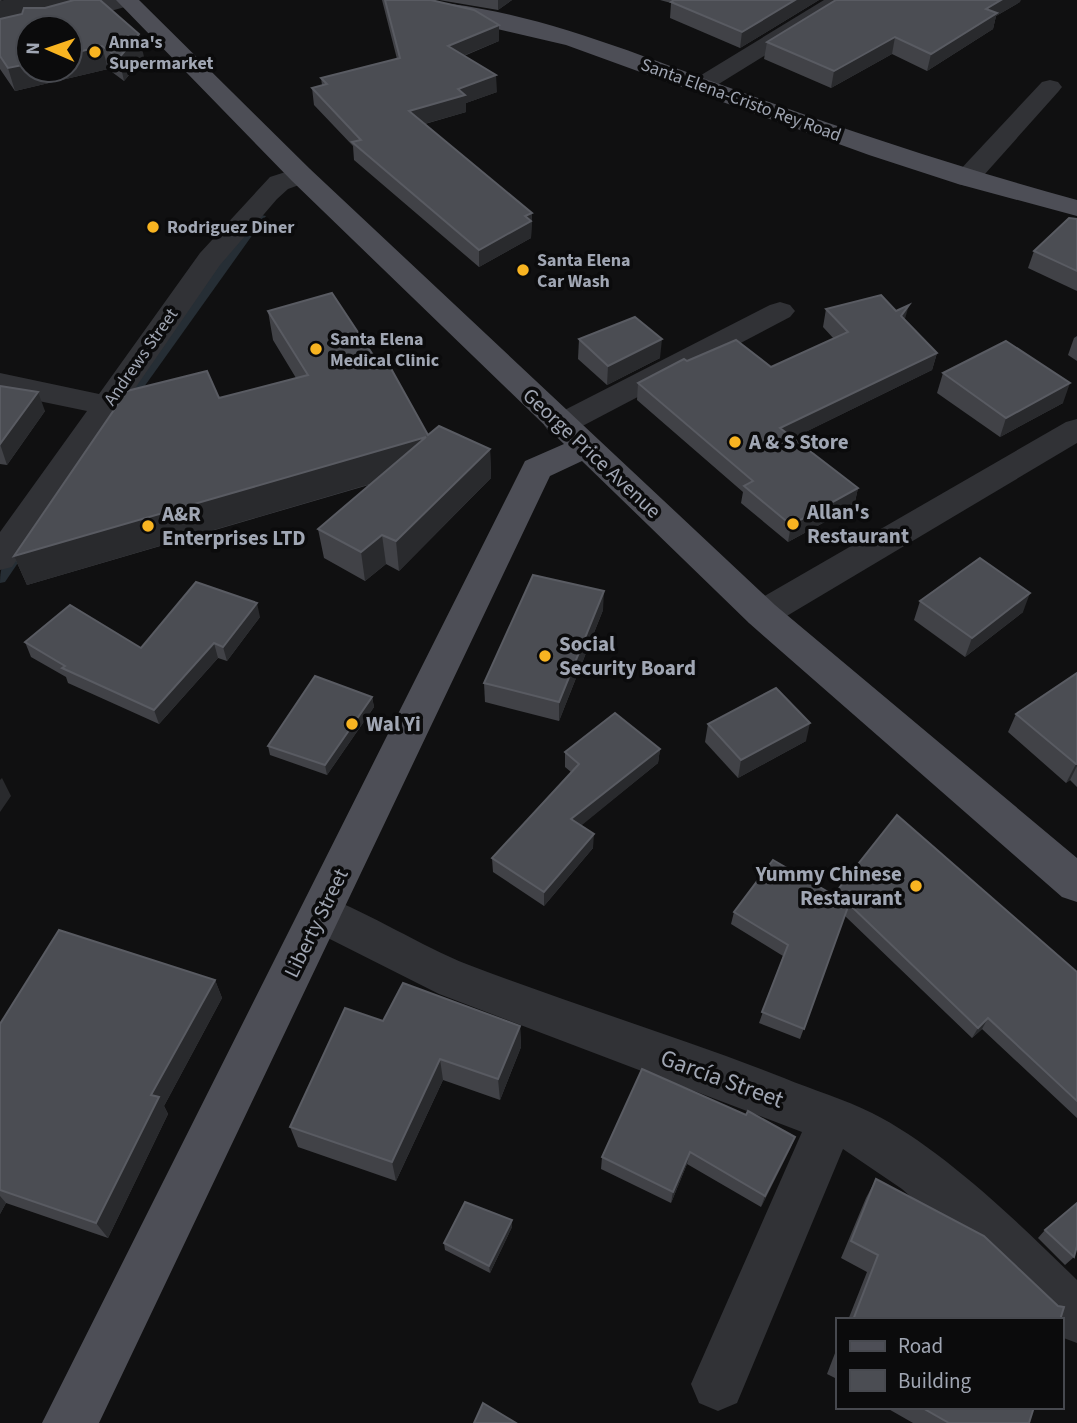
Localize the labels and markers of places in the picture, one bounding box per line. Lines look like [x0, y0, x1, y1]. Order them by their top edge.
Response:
place label: Anna's Supermarket [108, 30, 214, 76]
marker: Anna's Supermarket [87, 44, 103, 60]
place label: Rodriguez Diner [167, 215, 295, 240]
marker: Rodriguez Diner [145, 219, 161, 235]
place label: Santa Elena Car Wash [537, 248, 631, 294]
marker: Santa Elena Car Wash [515, 262, 531, 278]
place label: Santa Elena Medical Clinic [330, 327, 440, 373]
marker: Santa Elena Medical Clinic [308, 341, 324, 357]
place label: A & S Store [748, 427, 849, 457]
marker: A & S Store [727, 434, 743, 450]
place label: Allan's Restaurant [806, 497, 909, 551]
place label: A&R Enterprises LTD [161, 499, 306, 553]
marker: Allan's Restaurant [785, 516, 801, 532]
marker: A&R Enterprises LTD [140, 518, 156, 534]
place label: Social Security Board [559, 629, 696, 683]
marker: Social Security Board [537, 648, 553, 664]
place label: Wal Yi [366, 709, 421, 739]
marker: Wal Yi [344, 716, 360, 732]
place label: Yummy Chinese Restaurant [755, 859, 902, 913]
marker: Yummy Chinese Restaurant [908, 878, 924, 894]

